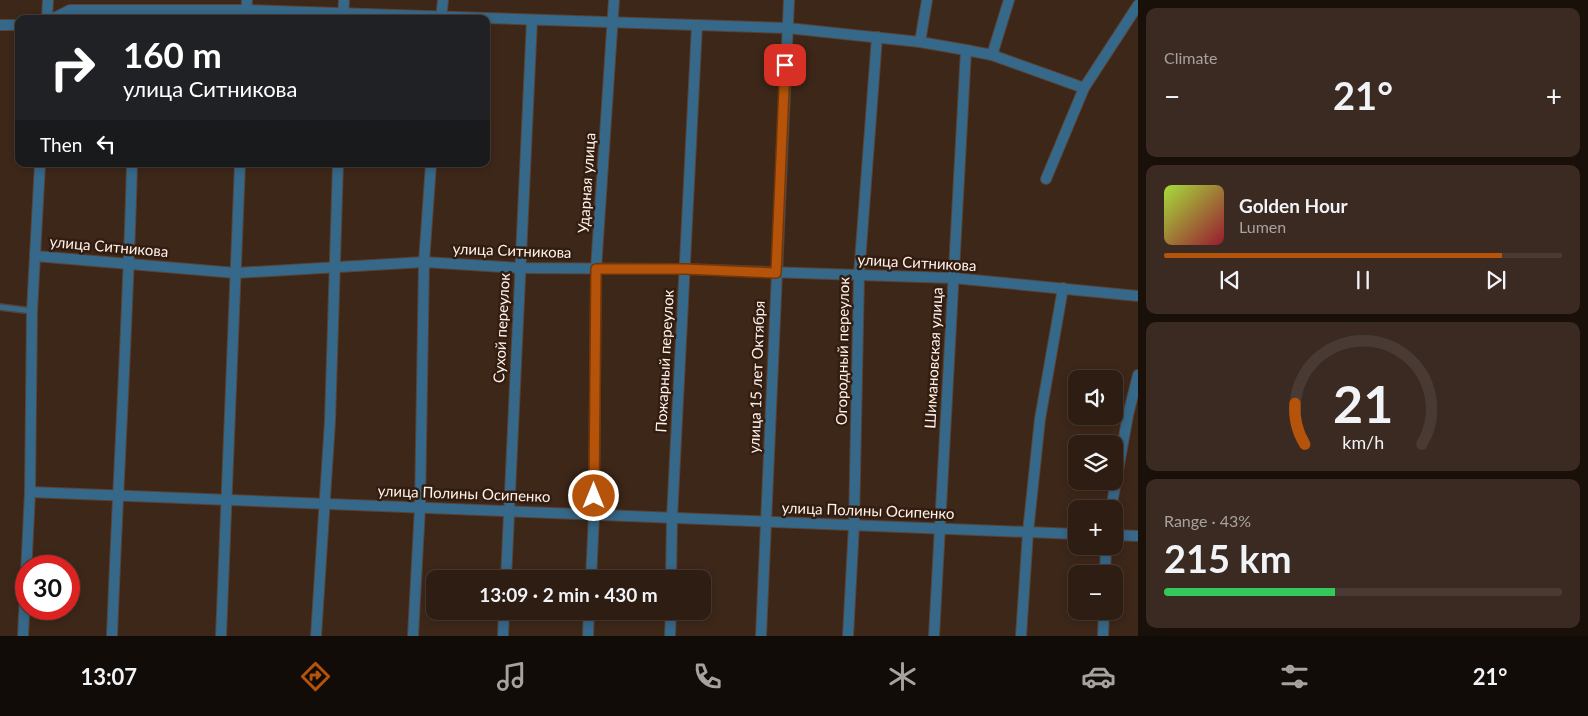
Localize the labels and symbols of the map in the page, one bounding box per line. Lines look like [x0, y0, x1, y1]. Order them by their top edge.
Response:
pin [764, 44, 806, 86]
street label: Ударная улица [574, 132, 598, 234]
street label: улица Ситникова [49, 232, 169, 260]
street label: улица Ситникова [452, 239, 572, 261]
street label: улица Ситникова [857, 250, 977, 274]
street label: Сухой переулок [489, 272, 513, 383]
street label: Огородный переулок [832, 276, 852, 425]
street label: Шимановская улица [920, 287, 946, 429]
street label: Пожарный переулок [651, 289, 677, 433]
street label: улица 15 лет Октября [744, 300, 768, 454]
position arrow [567, 469, 619, 521]
street label: улица Полины Осипенко [377, 481, 551, 505]
street label: улица Полины Осипенко [781, 498, 955, 522]
speed limit sign: 30 [15, 555, 80, 620]

